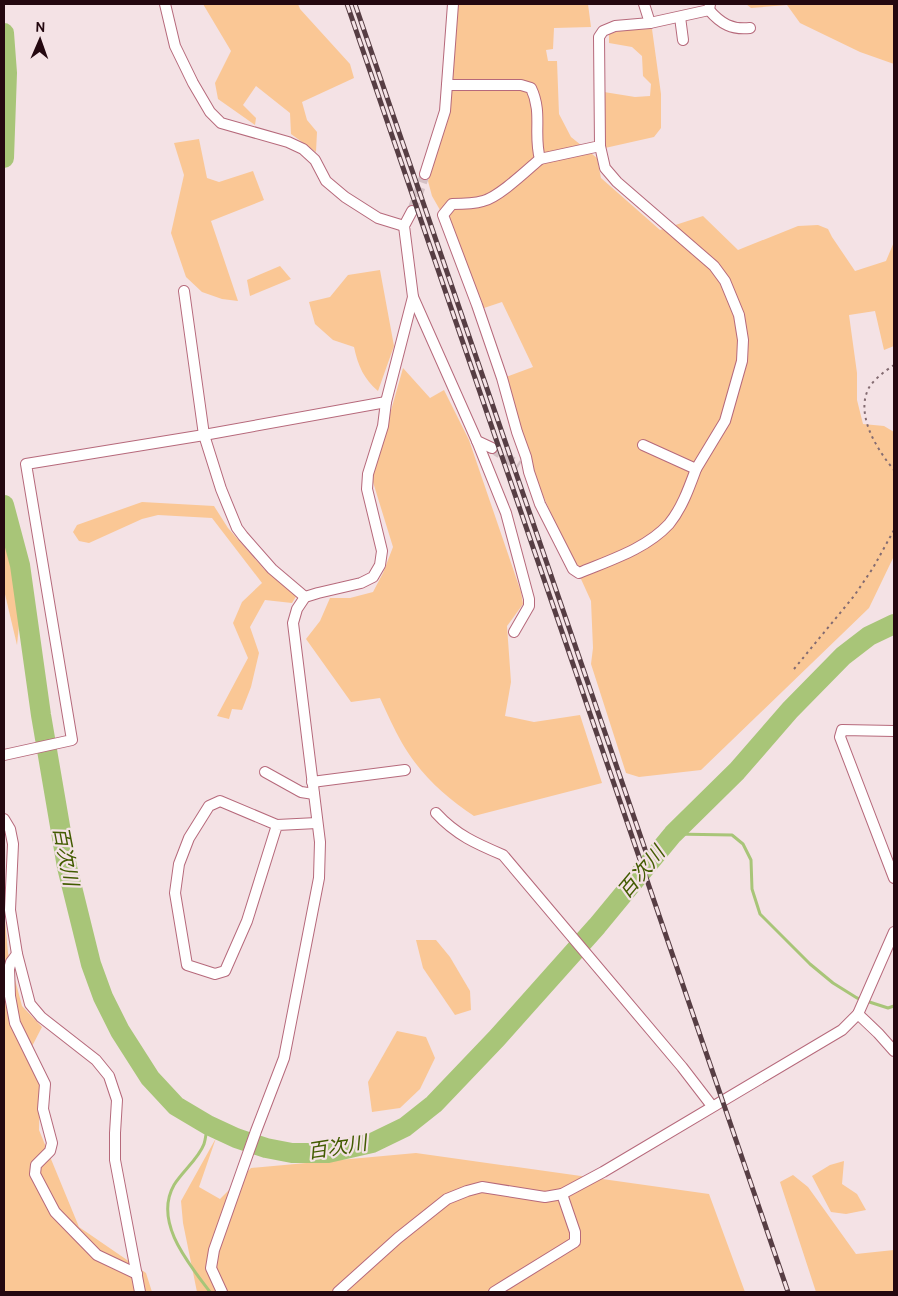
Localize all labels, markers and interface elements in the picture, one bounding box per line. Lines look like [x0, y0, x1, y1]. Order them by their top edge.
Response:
north arrow [15, 15, 65, 65]
text: N [35, 18, 46, 36]
water label: 百次川 [48, 824, 84, 890]
water label: 百次川 [613, 840, 671, 903]
water label: 百次川 [305, 1130, 370, 1164]

